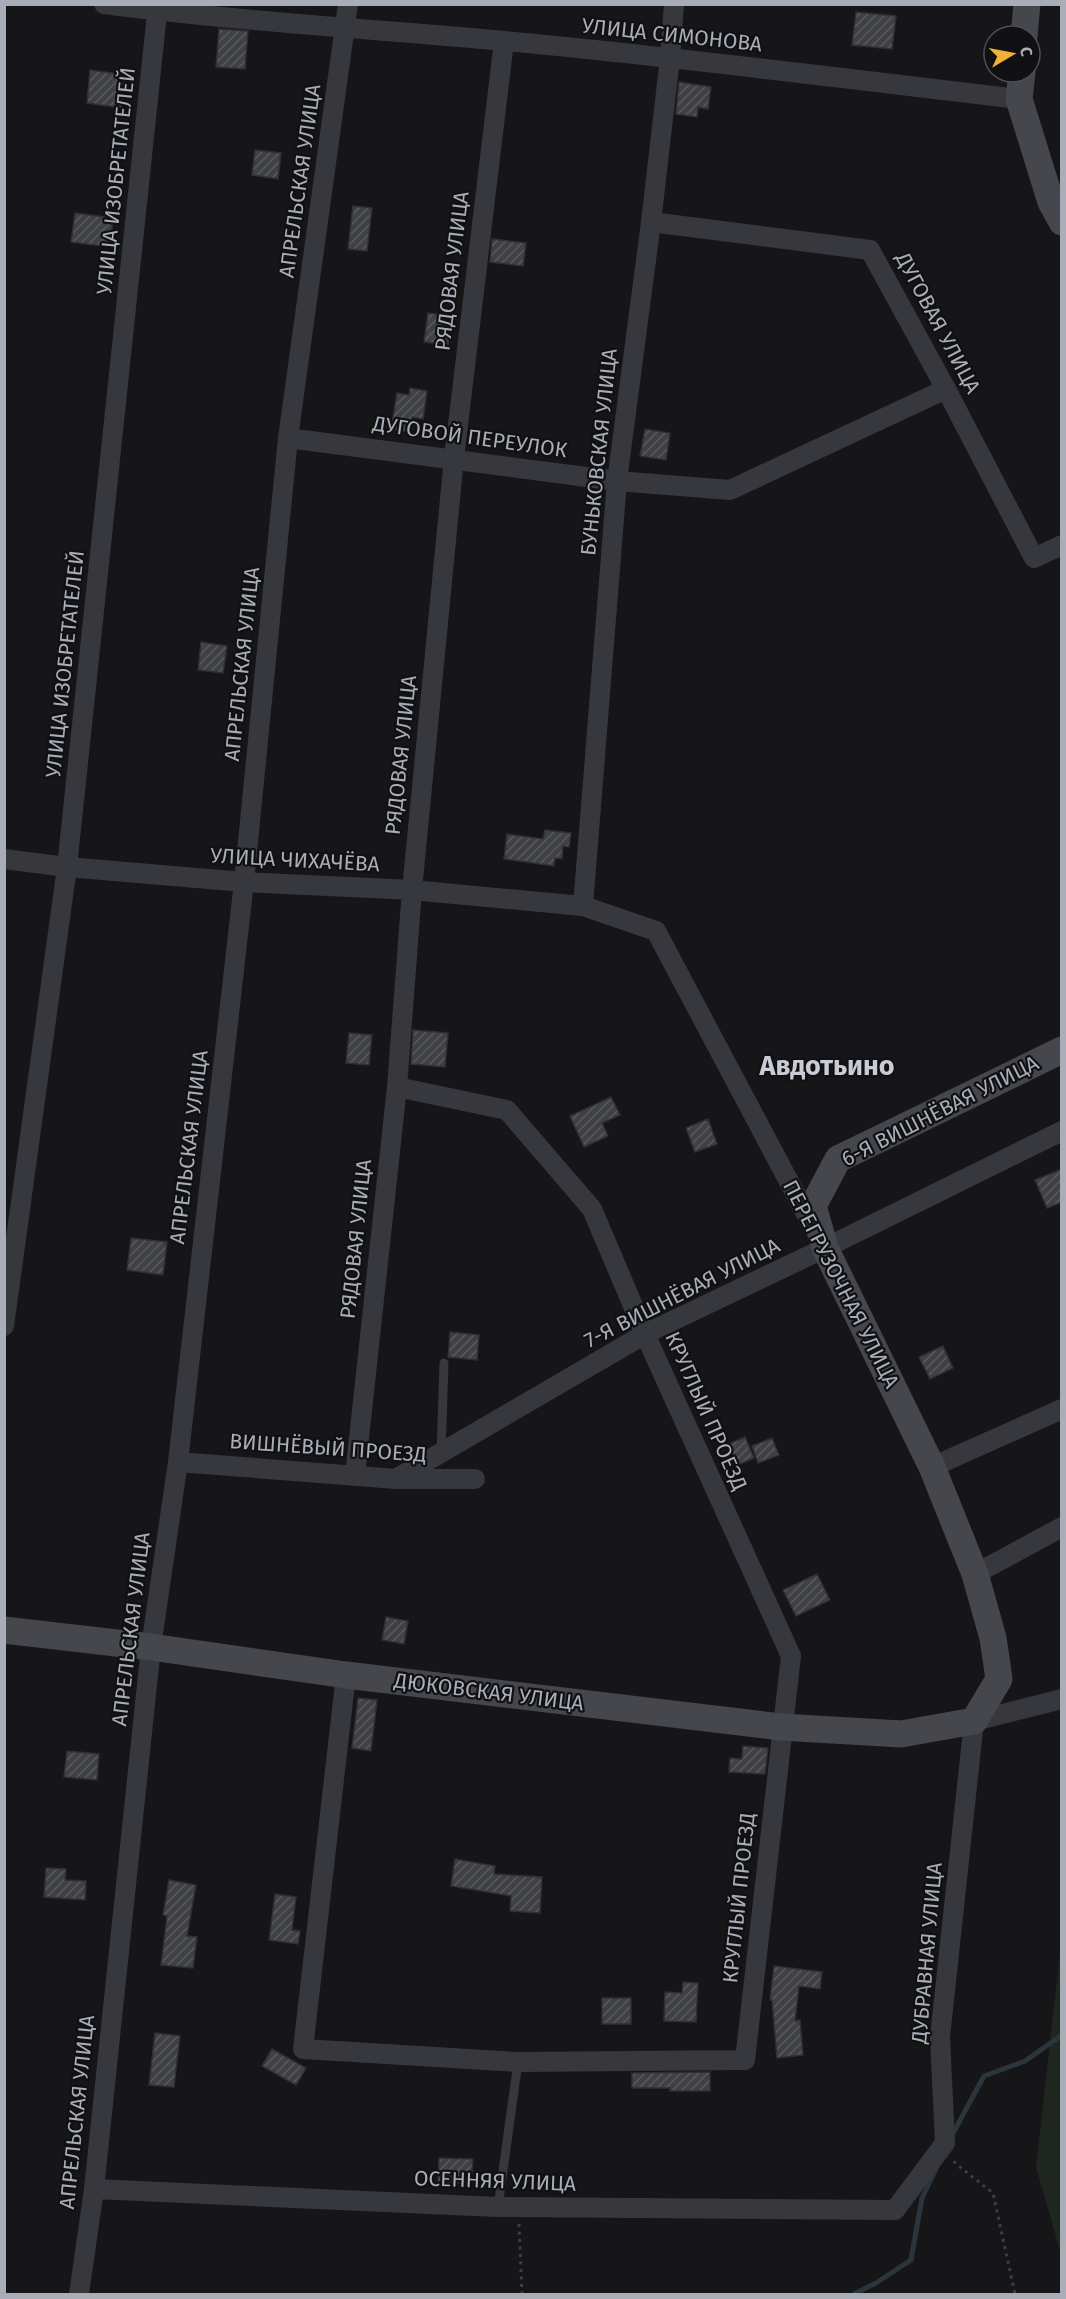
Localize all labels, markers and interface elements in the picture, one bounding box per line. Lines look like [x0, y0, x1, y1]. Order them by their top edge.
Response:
street label: УЛИЦА СИМОНОВА [581, 13, 763, 57]
north arrow [982, 24, 1042, 84]
text: С [1016, 45, 1037, 58]
street label: УЛИЦА ИЗОБРЕТАТЕЛЕЙ [91, 66, 141, 296]
street label: АПРЕЛЬСКАЯ УЛИЦА [274, 83, 326, 279]
street label: РЯДОВАЯ УЛИЦА [429, 190, 475, 352]
street label: ДУГОВАЯ УЛИЦА [889, 247, 986, 398]
street label: БУНЬКОВСКАЯ УЛИЦА [575, 347, 623, 557]
street label: ДУГОВОЙ ПЕРЕУЛОК [370, 410, 569, 464]
street label: УЛИЦА ИЗОБРЕТАТЕЛЕЙ [40, 549, 90, 779]
street label: АПРЕЛЬСКАЯ УЛИЦА [219, 566, 265, 762]
street label: РЯДОВАЯ УЛИЦА [380, 674, 422, 836]
street label: УЛИЦА ЧИХАЧЁВА [210, 843, 380, 877]
street label: АПРЕЛЬСКАЯ УЛИЦА [164, 1049, 214, 1245]
district label: Авдотьино [758, 1050, 895, 1082]
street label: 6-Я ВИШНЁВАЯ УЛИЦА [837, 1050, 1043, 1172]
street label: РЯДОВАЯ УЛИЦА [335, 1158, 377, 1320]
street label: ПЕРЕГРУЗОЧНАЯ УЛИЦА [777, 1176, 905, 1392]
street label: 7-Я ВИШНЁВАЯ УЛИЦА [580, 1232, 784, 1354]
street label: КРУГЛЫЙ ПРОЕЗД [659, 1327, 753, 1495]
street label: ВИШНЁВЫЙ ПРОЕЗД [229, 1428, 427, 1468]
street label: АПРЕЛЬСКАЯ УЛИЦА [106, 1531, 156, 1727]
street label: ДЮКОВСКАЯ УЛИЦА [392, 1667, 585, 1717]
street label: КРУГЛЫЙ ПРОЕЗД [717, 1811, 761, 1985]
street label: ДУБРАВНАЯ УЛИЦА [906, 1861, 948, 2046]
street label: АПРЕЛЬСКАЯ УЛИЦА [54, 2014, 100, 2210]
street label: ОСЕННЯЯ УЛИЦА [414, 2165, 576, 2197]

